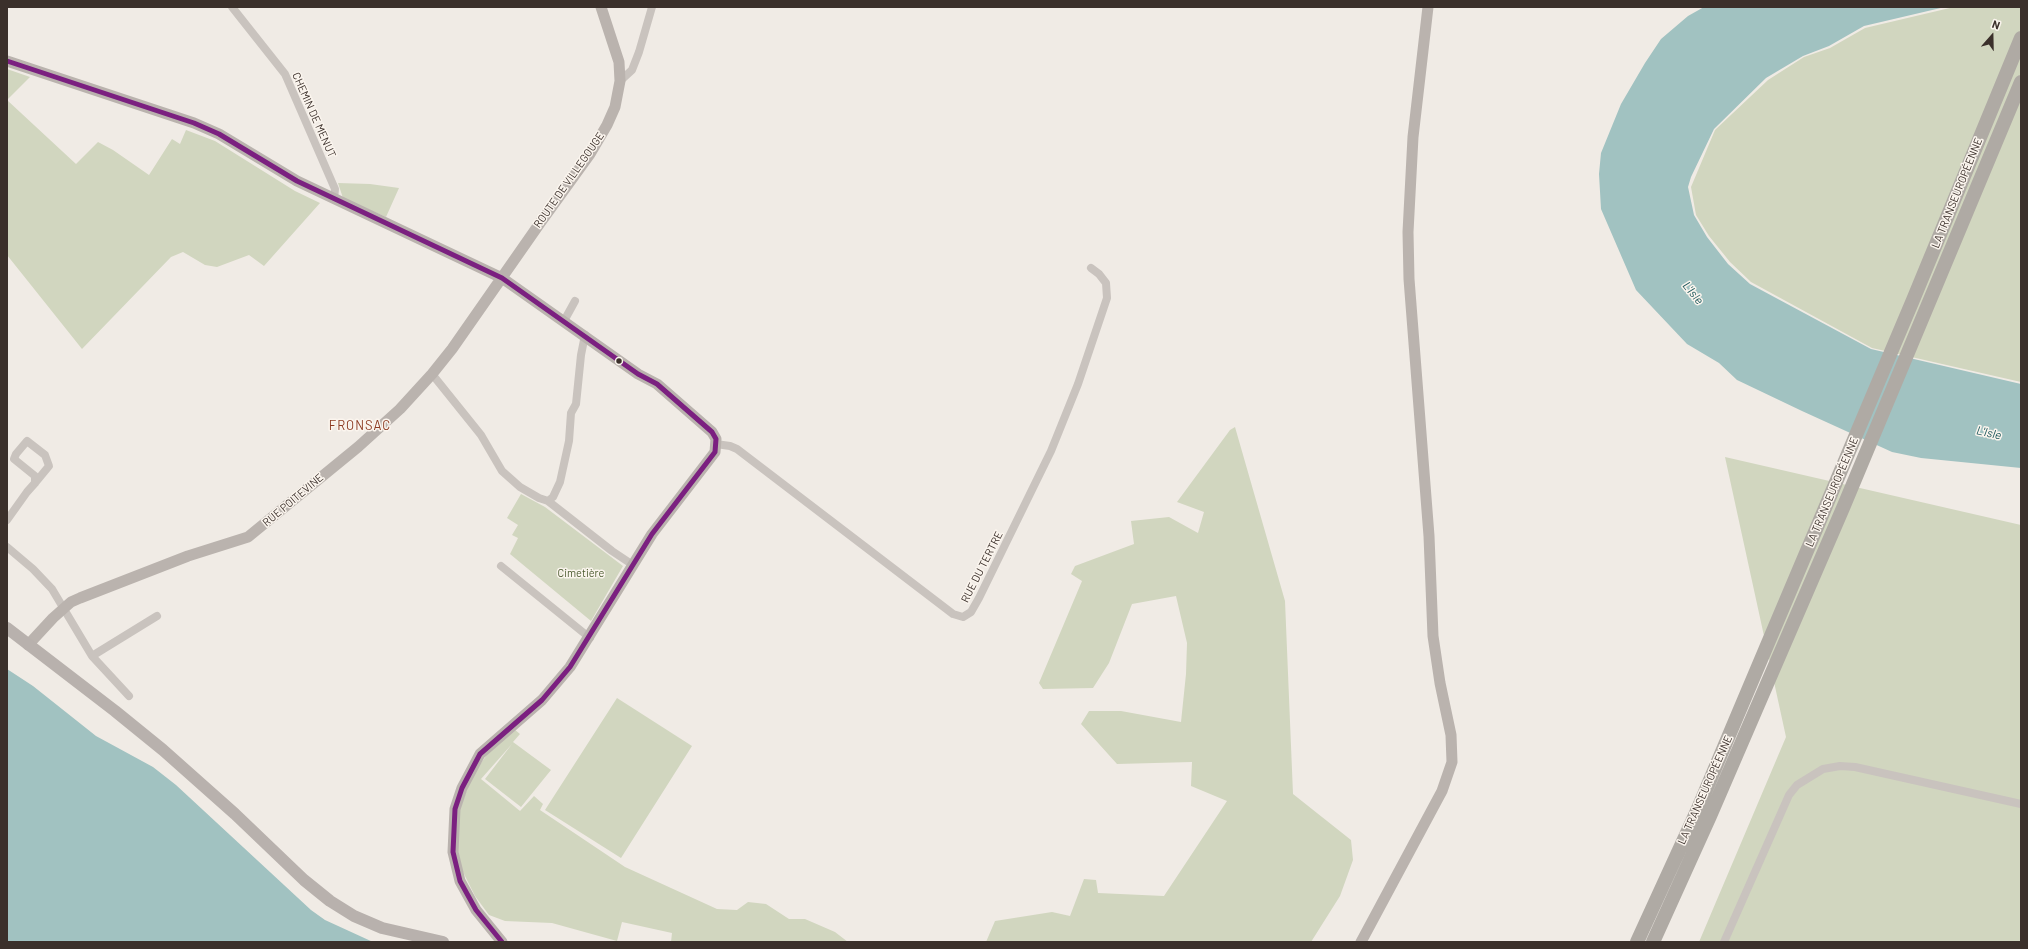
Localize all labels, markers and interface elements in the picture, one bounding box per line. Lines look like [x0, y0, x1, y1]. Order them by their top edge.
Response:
north arrow [1972, 16, 2012, 56]
text: N [1991, 17, 2002, 32]
street label: CHEMIN DE MENUT [289, 70, 339, 160]
street label: ROUTE DE VILLEGOUGE [531, 130, 607, 230]
street label: LA TRANSEUROPÉENNE [1929, 136, 1985, 250]
water label: L'Isle [1679, 279, 1707, 307]
unlabelled marker [614, 356, 624, 366]
district label: FRONSAC [329, 418, 391, 434]
water label: L'Isle [1975, 423, 2003, 443]
street label: LA TRANSEUROPÉENNE [1803, 435, 1861, 549]
street label: RUE POITEVINE [260, 471, 326, 529]
street label: RUE DU TERTRE [958, 529, 1006, 605]
park label: Cimetière [558, 566, 604, 580]
street label: LA TRANSEUROPÉENNE [1675, 733, 1735, 847]

